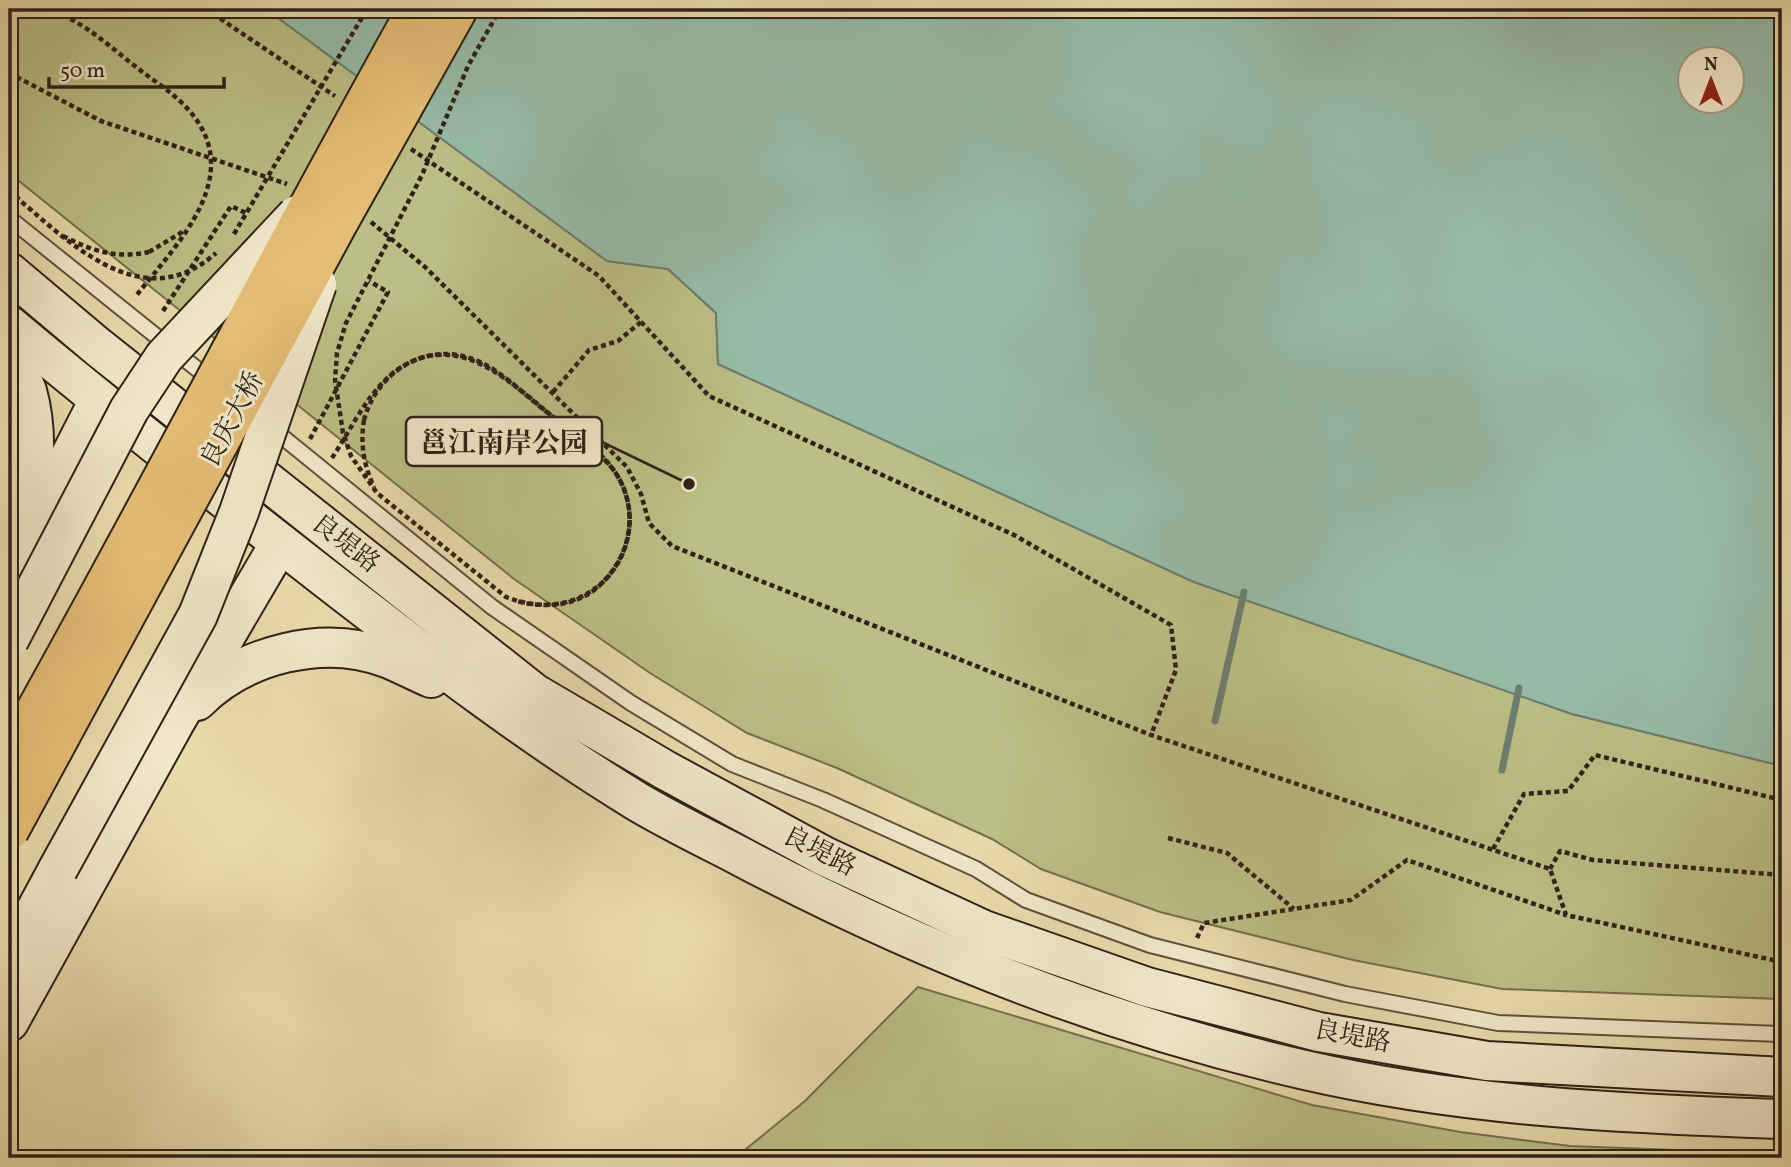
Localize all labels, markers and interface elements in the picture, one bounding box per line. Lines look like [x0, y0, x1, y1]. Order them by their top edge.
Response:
scale bar [49, 46, 224, 90]
north arrow [1676, 46, 1746, 116]
text: N [1704, 52, 1718, 78]
text: 50 m [60, 57, 105, 86]
street label: 良庆大桥 [193, 366, 273, 474]
callout: 邕江南岸公园 [406, 417, 602, 466]
text: 邕江南岸公园 [420, 425, 588, 464]
street label: 良堤路 [303, 506, 387, 582]
street label: 良堤路 [776, 818, 862, 886]
street label: 良堤路 [1310, 1012, 1394, 1062]

